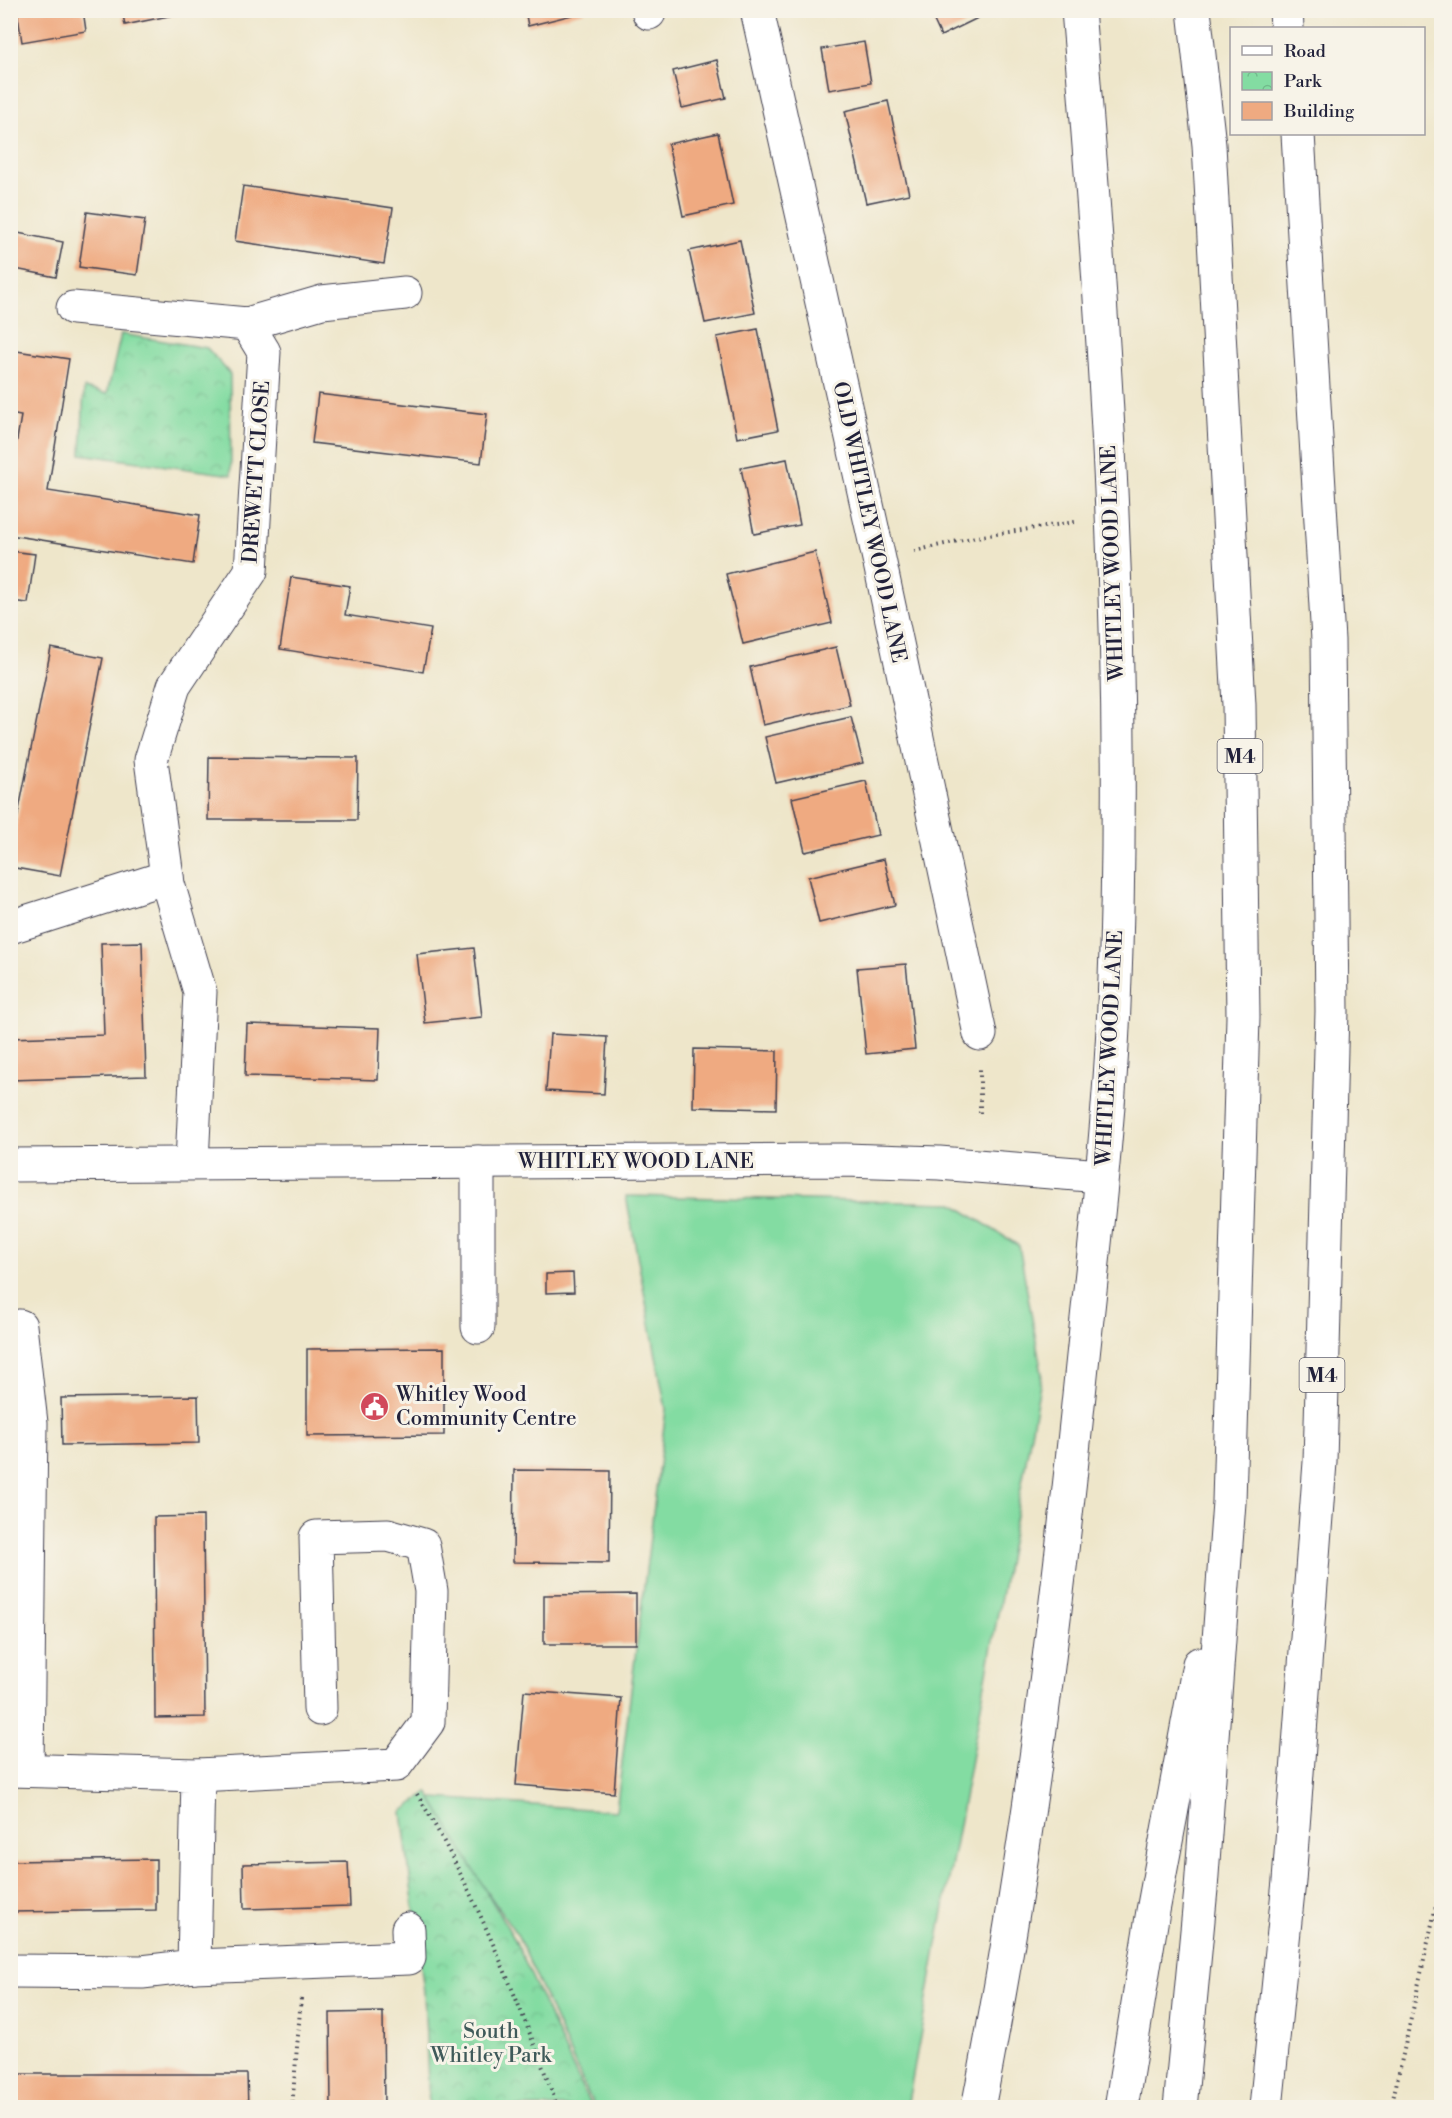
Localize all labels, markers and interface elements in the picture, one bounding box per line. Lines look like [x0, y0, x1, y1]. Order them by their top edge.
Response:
legend [1230, 27, 1425, 135]
text: Road [1284, 40, 1327, 63]
text: Park [1284, 70, 1323, 93]
text: Building [1283, 100, 1355, 123]
street label: OLD WHITLEY WOOD LANE [826, 379, 912, 665]
street label: DREWETT CLOSE [238, 380, 276, 564]
street label: WHITLEY WOOD LANE [1096, 445, 1130, 682]
road number: M4 [1218, 739, 1262, 773]
street label: WHITLEY WOOD LANE [1091, 930, 1129, 1168]
street label: WHITLEY WOOD LANE [517, 1149, 754, 1175]
road number: M4 [1300, 1358, 1344, 1392]
place label: Whitley Wood Community Centre [395, 1382, 577, 1432]
public building icon: Whitley Wood Community Centre [359, 1390, 391, 1422]
park label: South Whitley Park [430, 2019, 552, 2069]

